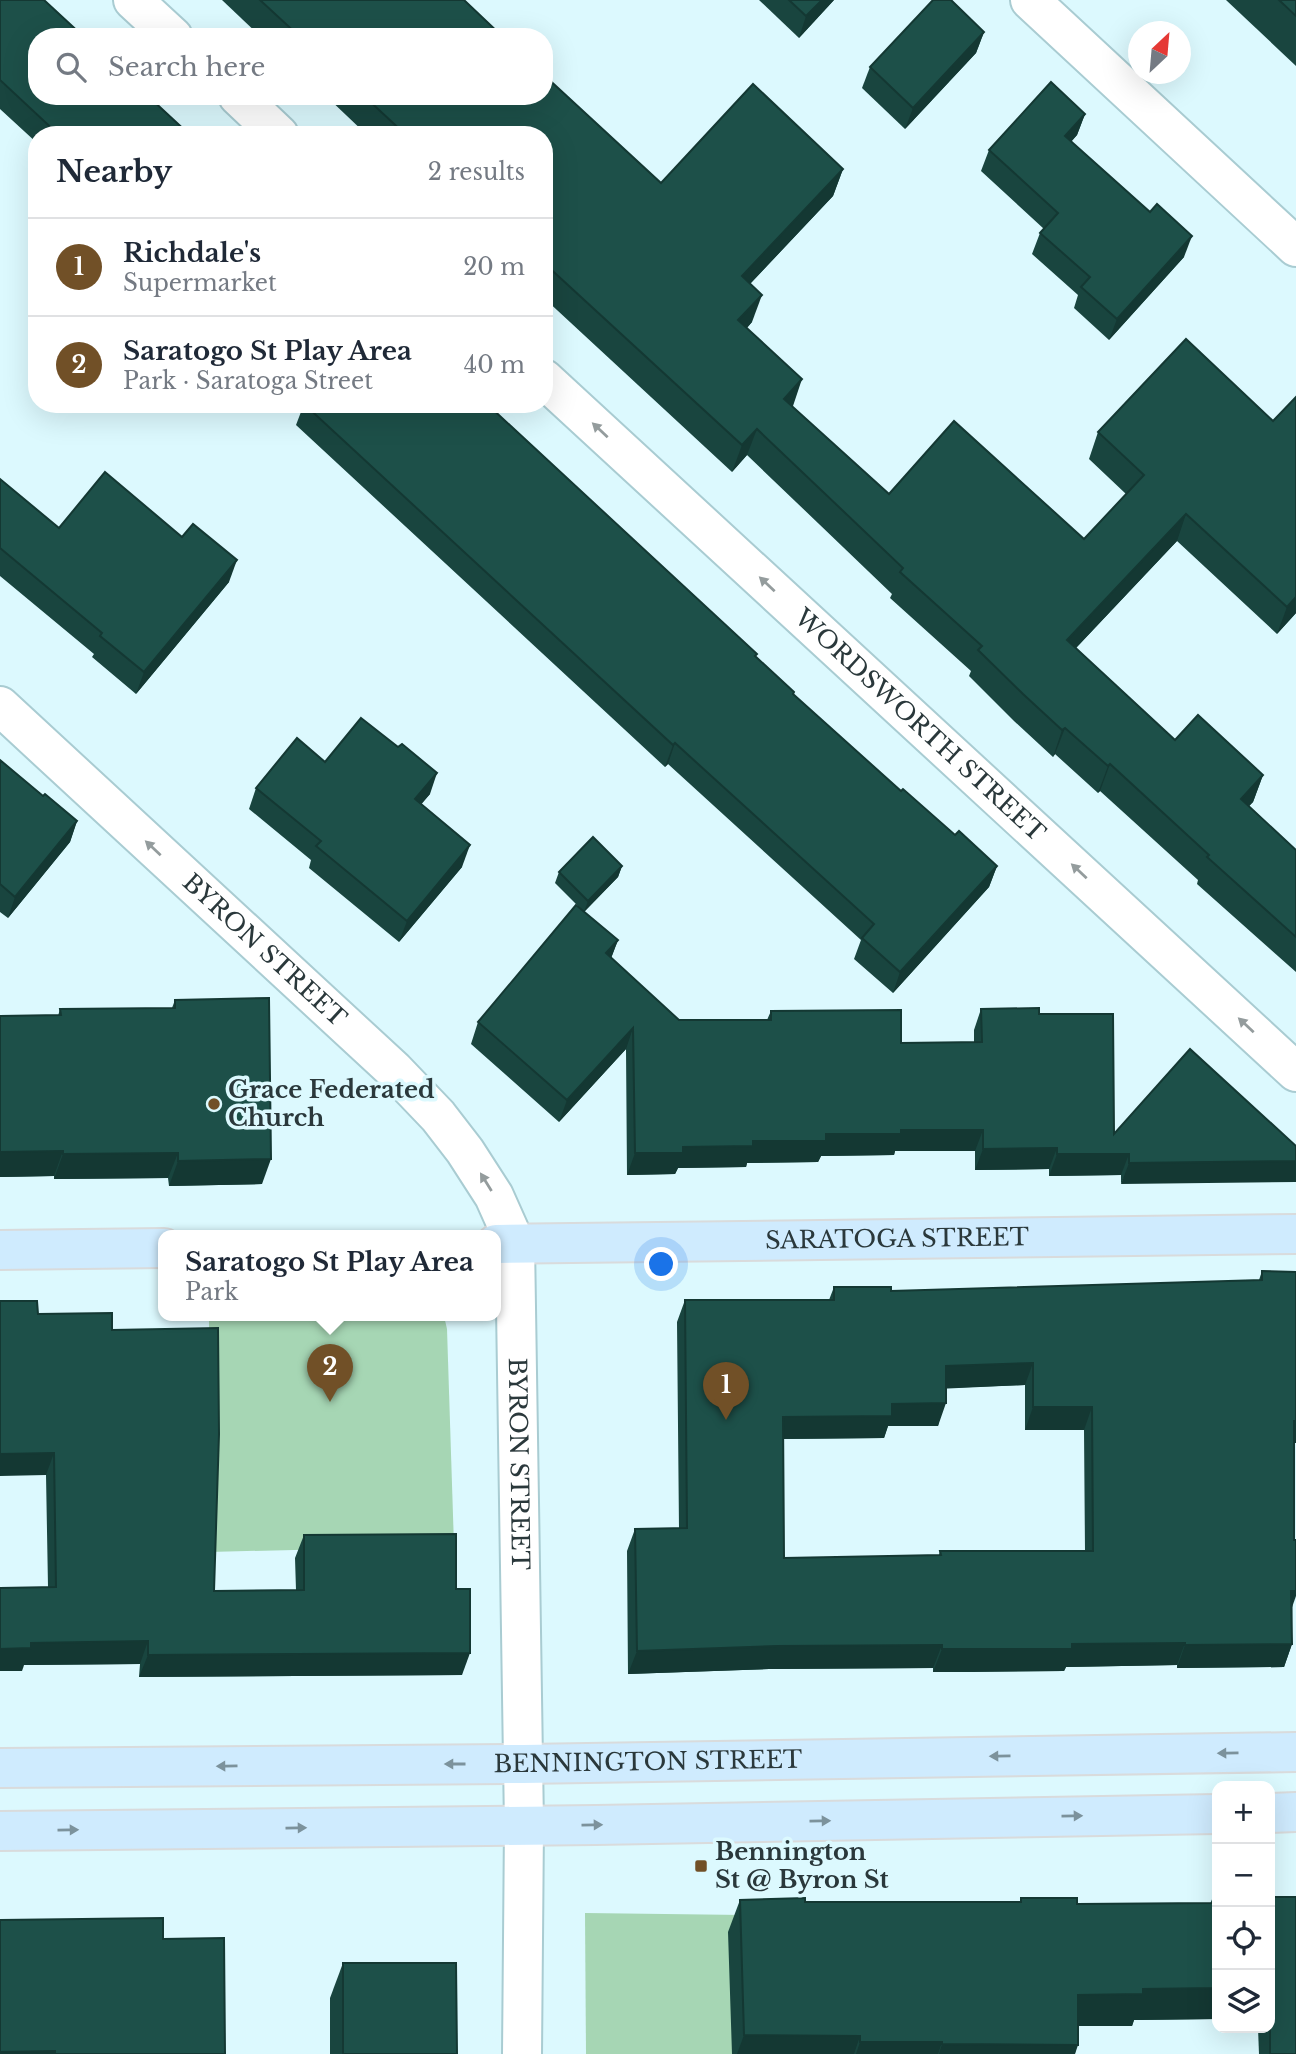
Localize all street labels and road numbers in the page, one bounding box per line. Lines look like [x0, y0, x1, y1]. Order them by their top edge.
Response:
street label: WORDSWORTH STREET [788, 602, 1051, 847]
street label: BYRON STREET [177, 867, 353, 1033]
street label: SARATOGA STREET [765, 1222, 1029, 1255]
street label: BYRON STREET [503, 1357, 535, 1570]
street label: BENNINGTON STREET [494, 1745, 802, 1778]

